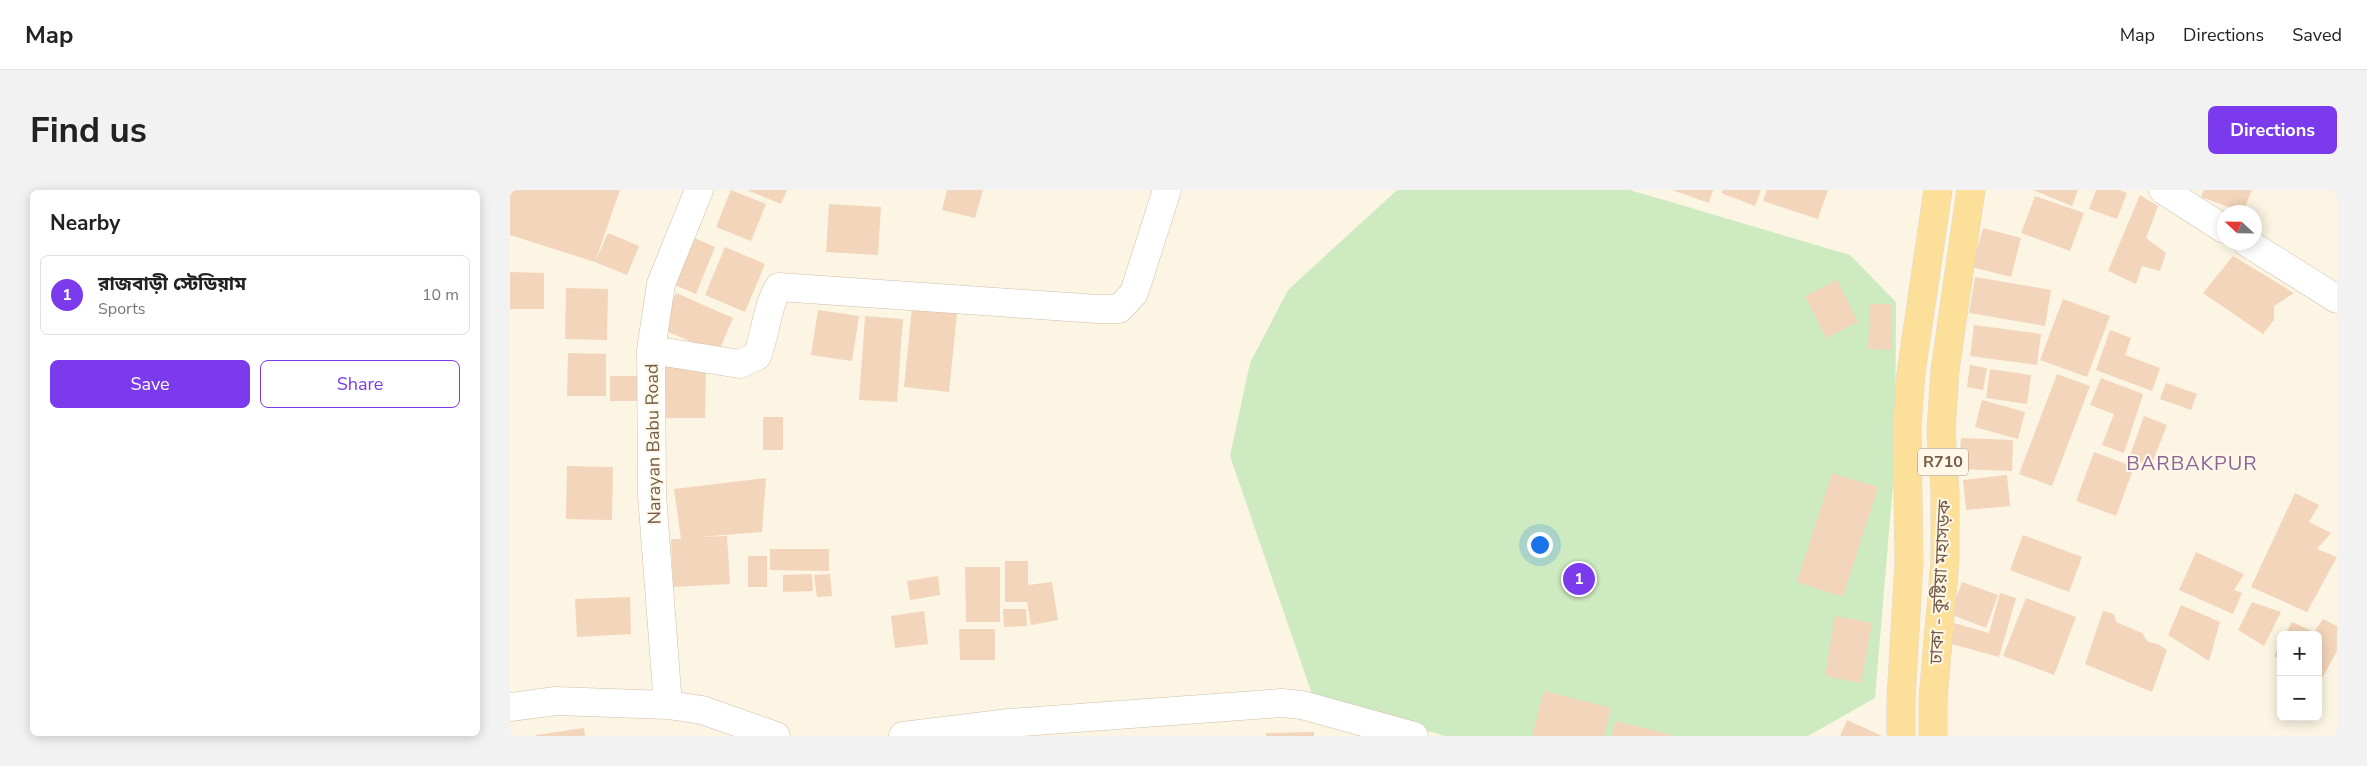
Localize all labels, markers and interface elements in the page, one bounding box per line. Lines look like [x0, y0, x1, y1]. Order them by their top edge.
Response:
text: Map [25, 19, 73, 51]
text: Map [2120, 23, 2155, 47]
text: Directions [2183, 23, 2264, 47]
text: Saved [2292, 23, 2342, 47]
button: Directions [2208, 106, 2337, 154]
text: Find us [30, 107, 147, 154]
north arrow [2217, 205, 2262, 250]
text: Nearby [50, 209, 120, 237]
text: রাজবাড়ী স্টেডিয়াম [98, 271, 246, 297]
text: 1 [62, 284, 72, 306]
text: 10 m [422, 284, 459, 306]
text: Sports [98, 298, 146, 320]
button: Save [50, 360, 250, 408]
button: Share [260, 360, 460, 408]
street label: Narayan Babu Road [640, 363, 666, 525]
road number: R710 [1918, 448, 1968, 476]
district label: BARBAKPUR [2126, 450, 2258, 477]
street label: ঢাকা - কুষ্টিয়া মহাসড়ক [1924, 499, 1956, 666]
your location [1527, 532, 1553, 558]
pin: 1 [1563, 560, 1595, 598]
map controls [2277, 631, 2322, 721]
button: + [2277, 631, 2322, 676]
button: − [2277, 676, 2322, 721]

